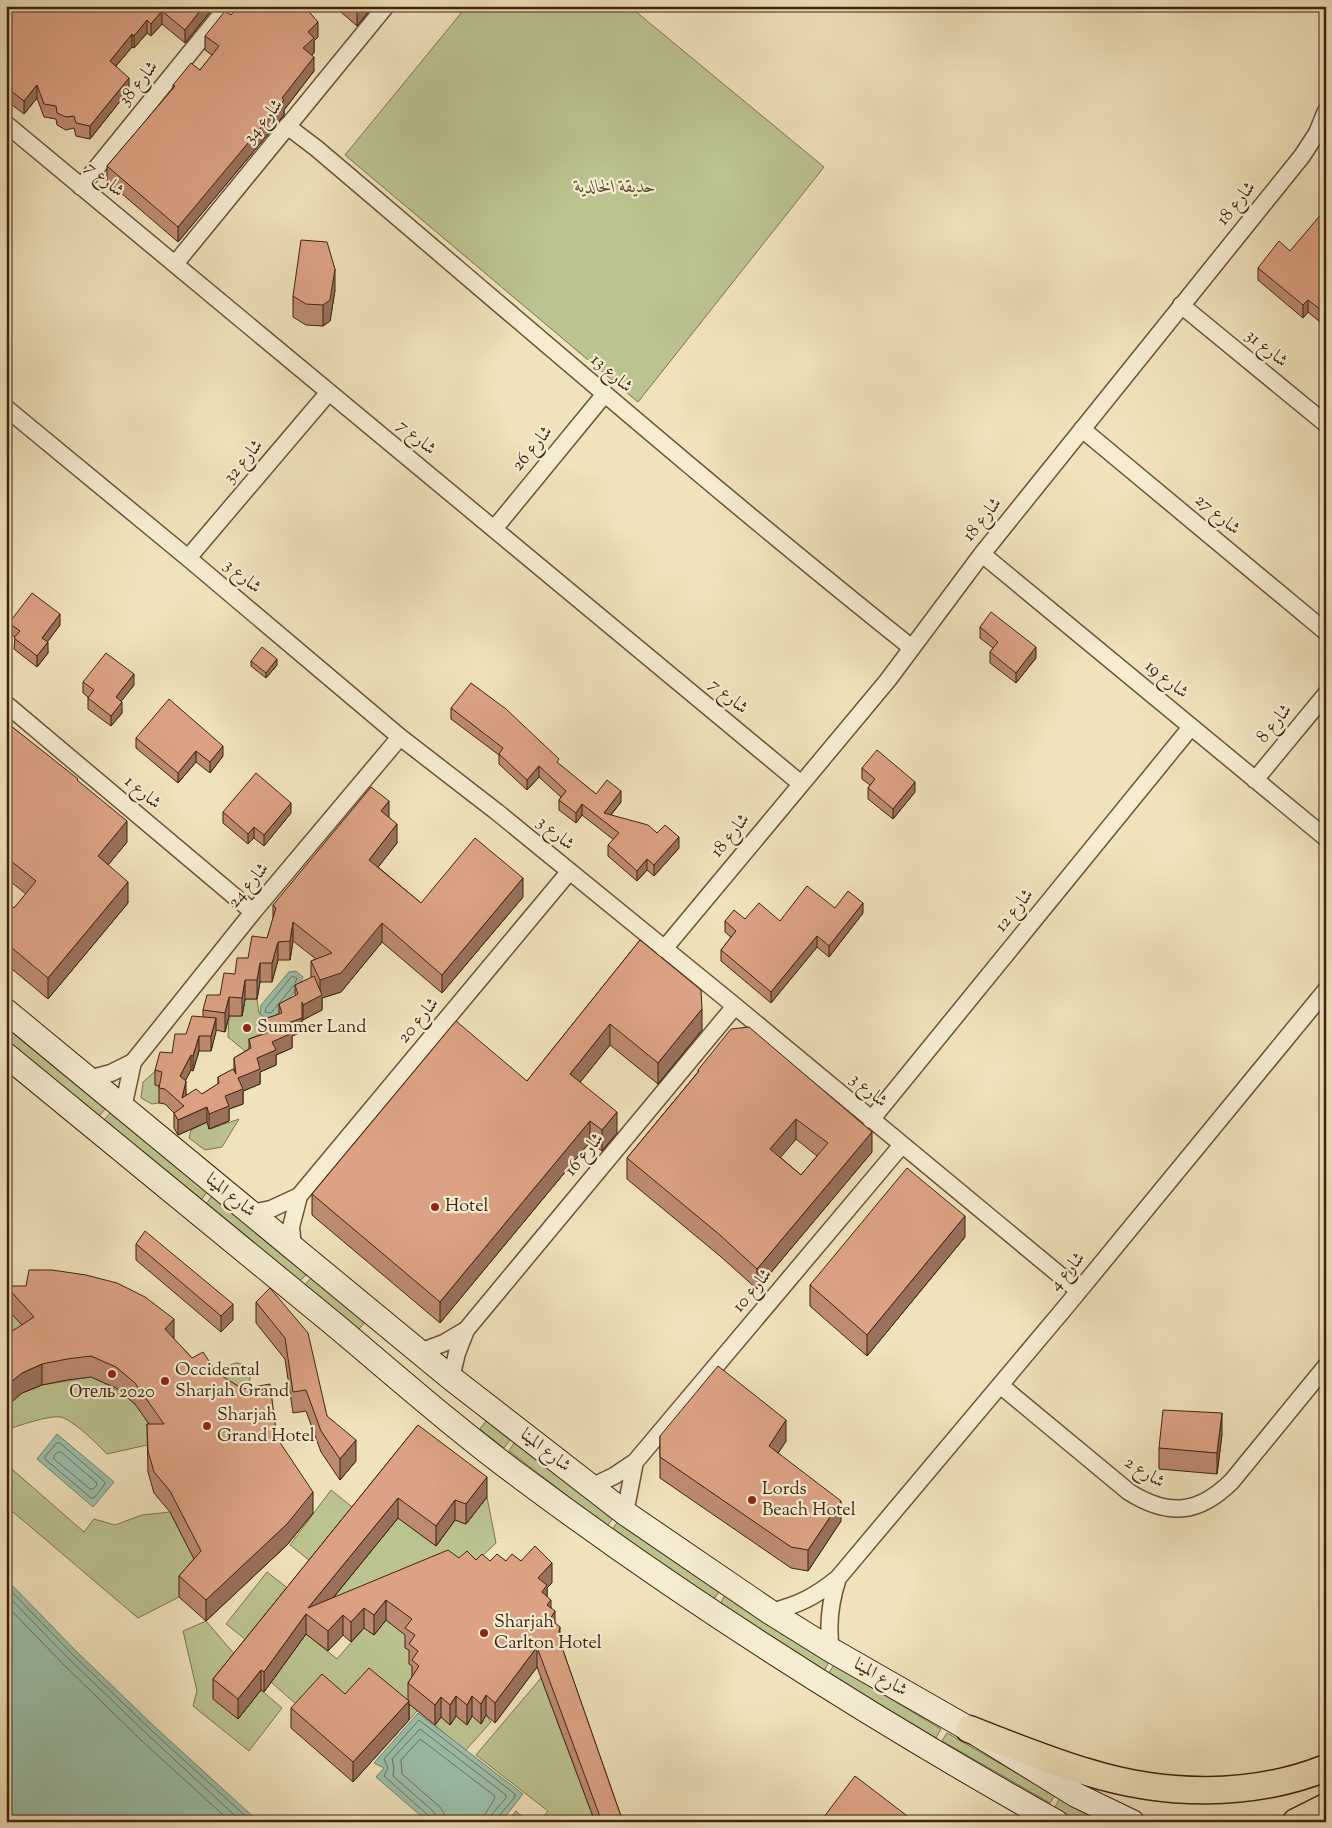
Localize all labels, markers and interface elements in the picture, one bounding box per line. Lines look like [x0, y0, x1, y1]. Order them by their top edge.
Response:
street label: شارع 38 [113, 56, 165, 112]
street label: شارع 34 [238, 94, 290, 150]
street label: شارع 7 [79, 156, 129, 204]
park label: حديقة الخالدية [572, 175, 656, 201]
street label: شارع 18 [1211, 176, 1263, 232]
street label: شارع 31 [1239, 324, 1293, 374]
street label: شارع 13 [584, 348, 638, 400]
street label: شارع 7 [391, 414, 441, 462]
street label: شارع 26 [506, 421, 560, 477]
street label: شارع 32 [218, 434, 270, 490]
street label: شارع 27 [1189, 488, 1245, 542]
street label: شارع 18 [957, 492, 1009, 548]
street label: شارع 3 [217, 553, 267, 601]
street label: شارع 19 [1138, 654, 1194, 706]
street label: شارع 7 [703, 673, 753, 721]
street label: شارع 8 [1251, 699, 1299, 749]
street label: شارع 1 [118, 770, 166, 816]
street label: شارع 18 [705, 808, 757, 864]
street label: شارع 3 [530, 810, 580, 858]
street label: شارع 24 [222, 857, 276, 915]
street label: شارع 12 [989, 884, 1041, 938]
street label: شارع 20 [392, 992, 446, 1050]
place label: Summer Land [257, 1015, 366, 1041]
marker: Summer Land [241, 1022, 253, 1034]
street label: شارع 3 [843, 1067, 893, 1115]
street label: شارع 16 [559, 1127, 611, 1183]
street label: شارع المينا [199, 1168, 261, 1224]
place label: Hotel [445, 1194, 488, 1220]
marker: Hotel [429, 1201, 441, 1213]
street label: شارع 4 [1044, 1247, 1092, 1297]
street label: شارع 10 [727, 1263, 779, 1319]
place label: Occidental Sharjah Grand [175, 1358, 289, 1405]
marker: Отель 2020 [106, 1368, 118, 1380]
marker: Occidental Sharjah Grand [159, 1375, 171, 1387]
place label: Отель 2020 [69, 1380, 155, 1406]
place label: Sharjah Grand Hotel [217, 1403, 315, 1450]
marker: Sharjah Grand Hotel [201, 1420, 213, 1432]
street label: شارع المينا [514, 1423, 576, 1479]
street label: شارع 2 [1119, 1450, 1169, 1496]
place label: Lords Beach Hotel [762, 1477, 856, 1524]
marker: Lords Beach Hotel [746, 1494, 758, 1506]
place label: Sharjah Carlton Hotel [494, 1610, 602, 1657]
marker: Sharjah Carlton Hotel [478, 1627, 490, 1639]
street label: شارع المينا [848, 1652, 912, 1704]

